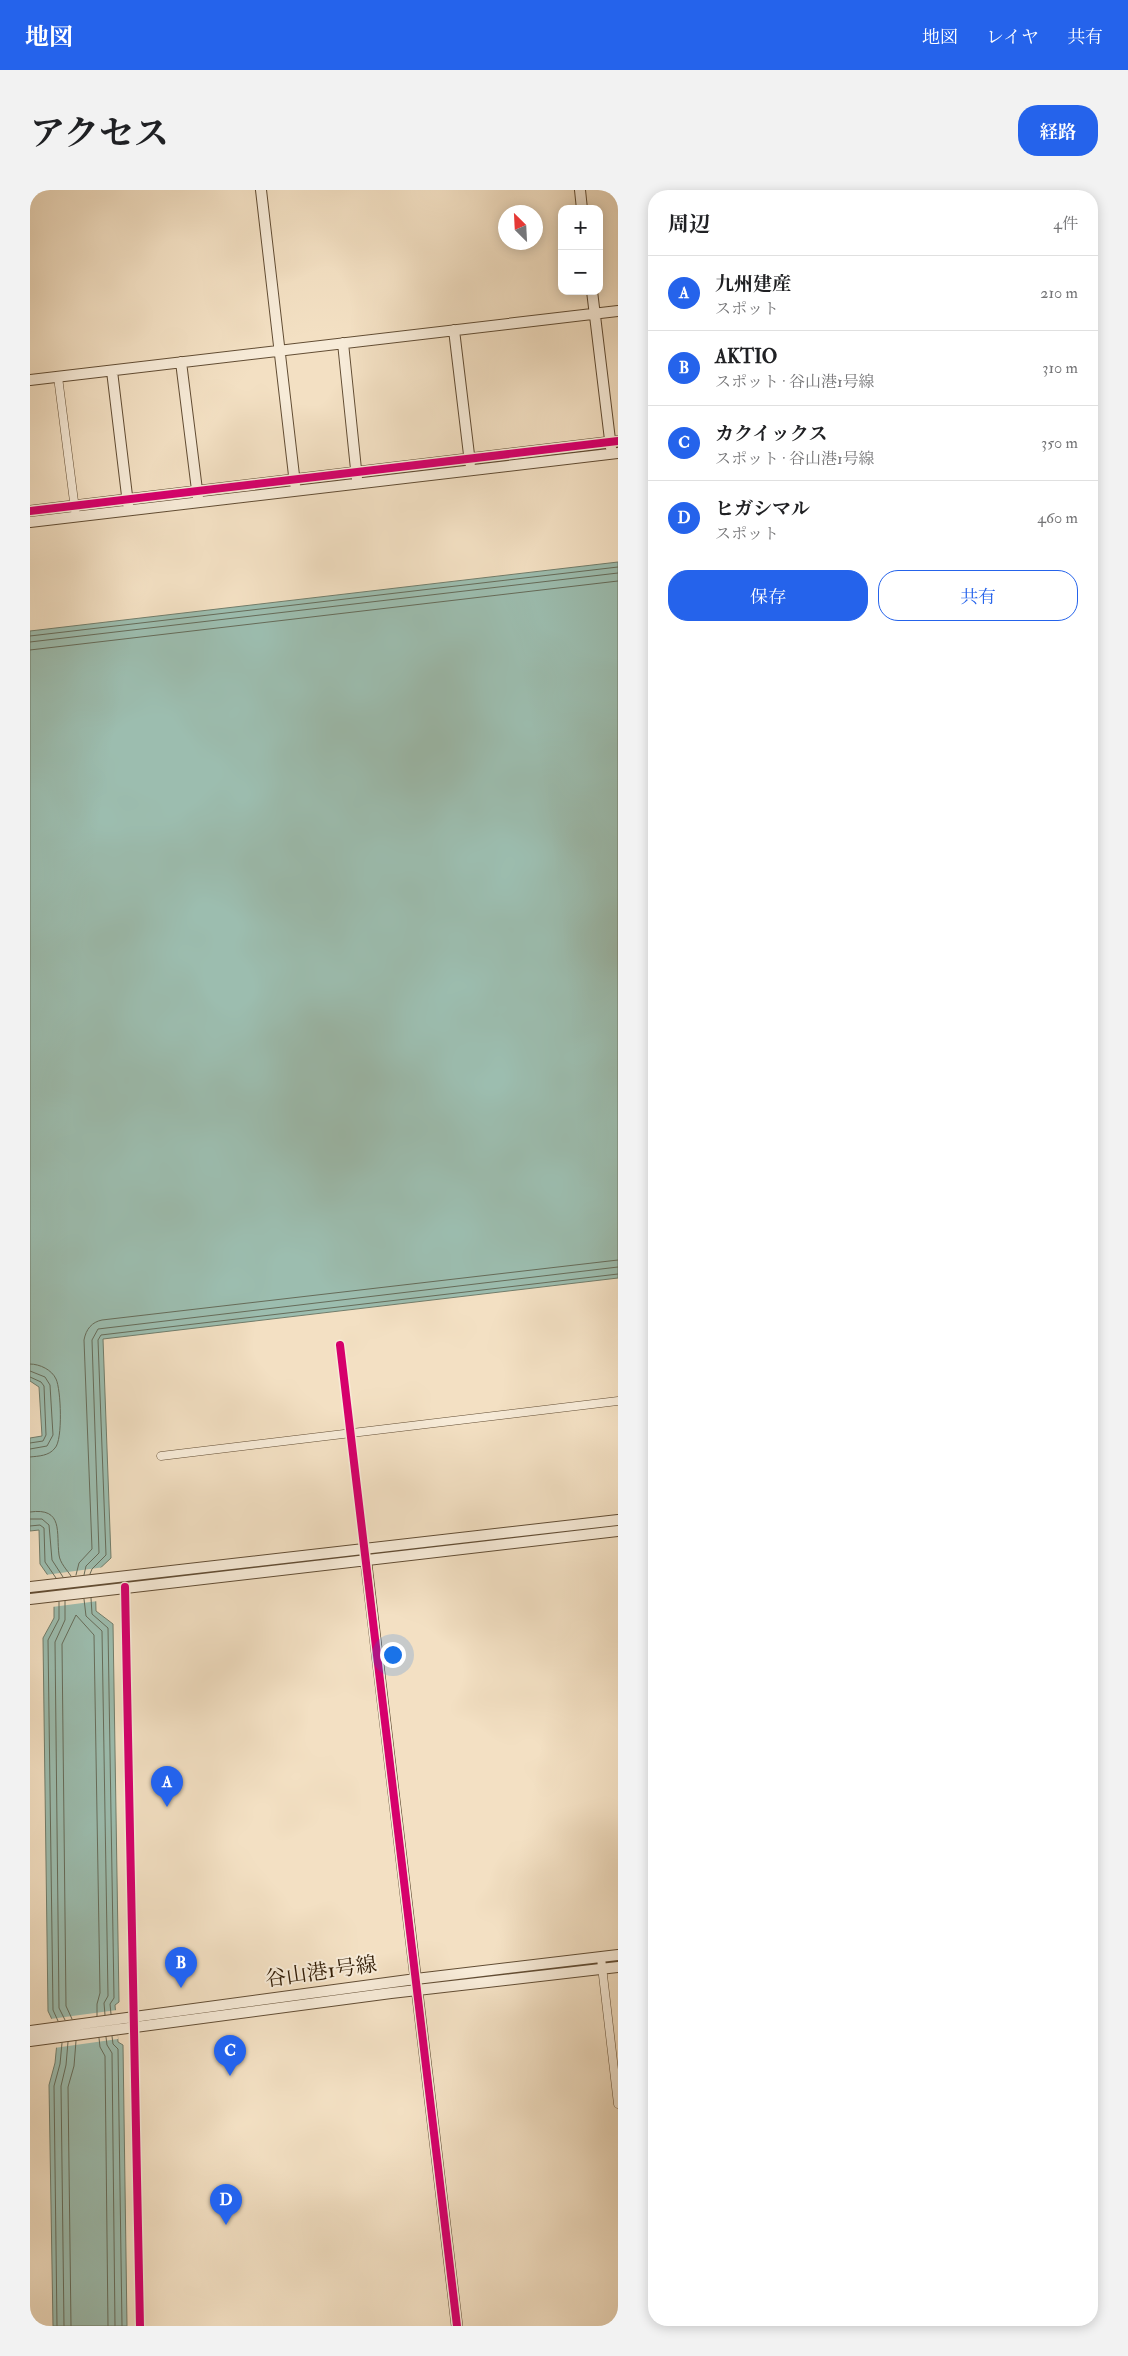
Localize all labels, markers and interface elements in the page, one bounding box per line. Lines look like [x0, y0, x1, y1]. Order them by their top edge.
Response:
text: 地図 [25, 22, 73, 53]
text: 地図 [922, 26, 958, 49]
text: レイヤ [986, 26, 1039, 49]
text: 共有 [1067, 26, 1103, 49]
button: 経路 [1018, 105, 1098, 156]
text: アクセス [30, 112, 169, 156]
north arrow [498, 205, 543, 250]
map controls [558, 205, 603, 295]
button: + [558, 205, 603, 250]
text: 周辺 [668, 211, 710, 238]
text: 4件 [1053, 214, 1078, 234]
button: − [558, 250, 603, 295]
text: 九州建産 [715, 272, 791, 296]
text: A [679, 283, 689, 303]
text: 210 m [1040, 283, 1078, 303]
text: スポット [715, 299, 779, 319]
text: AKTIO [715, 345, 777, 369]
text: B [679, 358, 689, 378]
text: 310 m [1042, 358, 1078, 378]
text: スポット · 谷山港1号線 [715, 372, 875, 392]
text: カクイックス [715, 422, 827, 446]
text: C [678, 433, 690, 453]
text: 350 m [1041, 433, 1078, 453]
text: スポット · 谷山港1号線 [715, 449, 875, 469]
text: ヒガシマル [715, 497, 810, 521]
text: D [677, 508, 691, 528]
text: 460 m [1037, 508, 1078, 528]
text: スポット [715, 524, 779, 544]
button: 保存 [668, 570, 868, 621]
button: 共有 [878, 570, 1078, 621]
your location [380, 1642, 406, 1668]
pin: A [151, 1766, 183, 1807]
pin: B [165, 1947, 197, 1988]
street label: 谷山港1号線 [263, 1951, 379, 1993]
pin: C [214, 2035, 246, 2076]
pin: D [210, 2184, 242, 2225]

